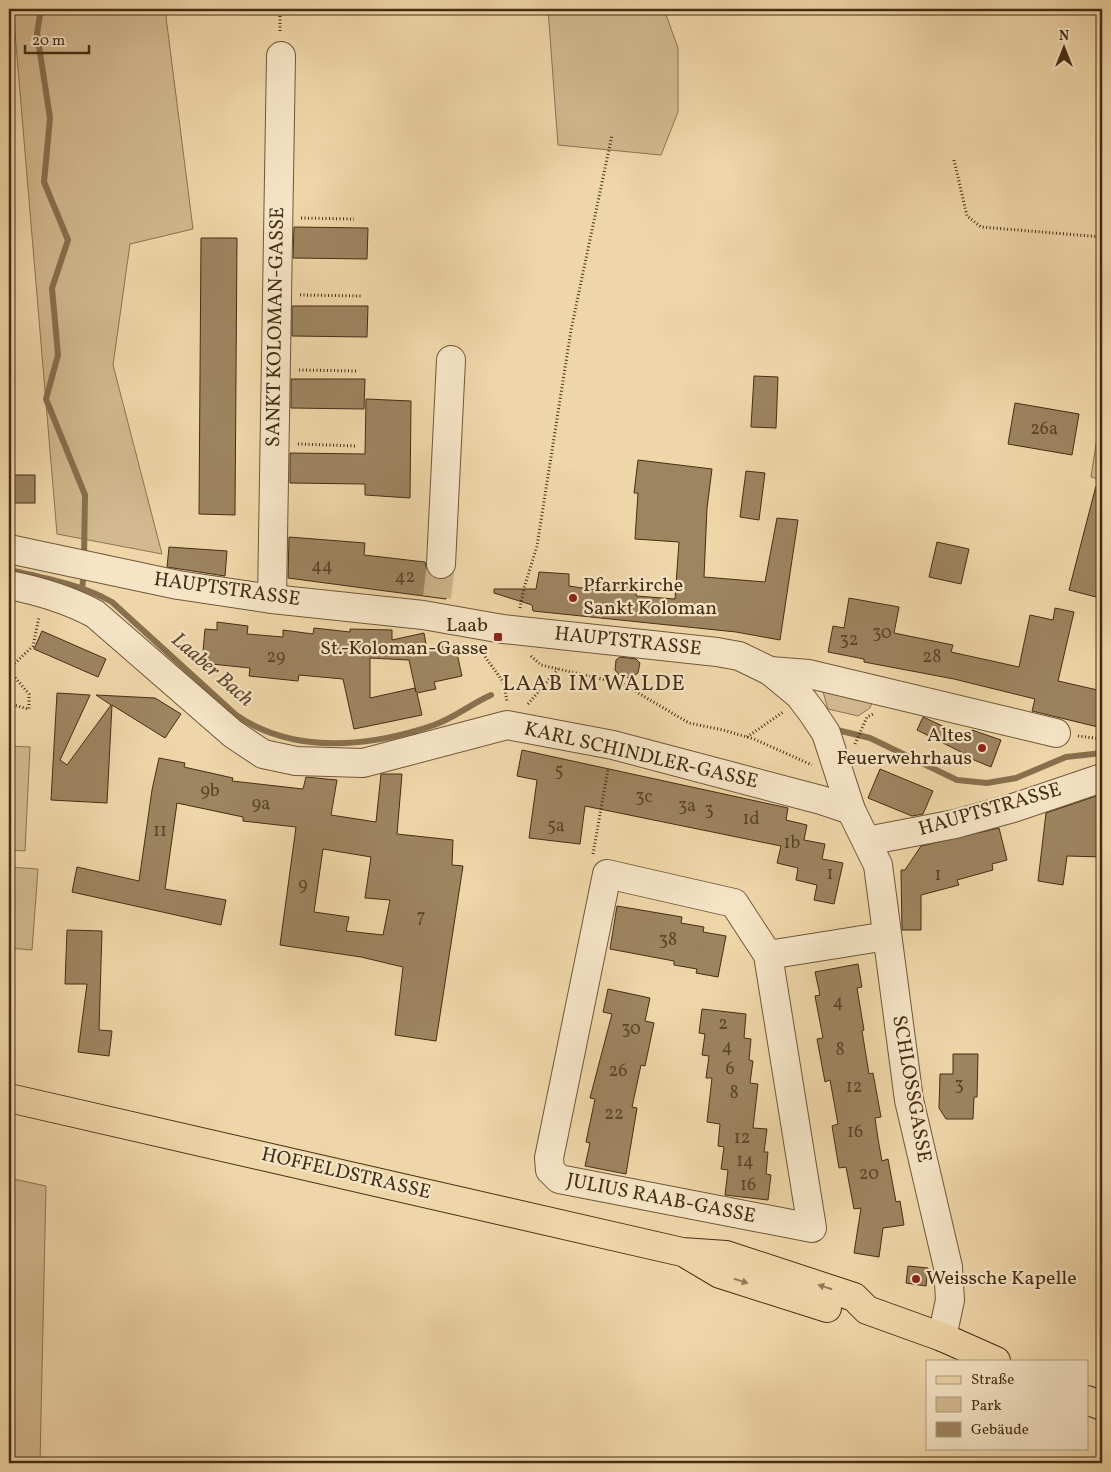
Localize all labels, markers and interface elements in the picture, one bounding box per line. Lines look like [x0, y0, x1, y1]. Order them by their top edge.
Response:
scale bar [25, 22, 89, 54]
north arrow [1038, 22, 1088, 72]
text: N [1059, 27, 1069, 46]
text: 20 m [32, 31, 65, 52]
street label: SANKT KOLOMAN-GASSE [260, 207, 292, 447]
house number: 26a [1030, 417, 1058, 442]
house number: 44 [311, 554, 333, 579]
house number: 42 [395, 565, 415, 590]
street label: HAUPTSTRASSE [152, 566, 302, 614]
place label: Pfarrkirche Sankt Koloman [583, 572, 717, 623]
marker: Pfarrkirche Sankt Koloman [567, 592, 579, 604]
place label: Laab St.-Koloman-Gasse [320, 612, 488, 663]
street label: HAUPTSTRASSE [553, 620, 703, 664]
house number: 30 [872, 621, 892, 646]
water label: Laaber Bach [165, 626, 259, 714]
house number: 32 [840, 628, 858, 653]
marker: Laab St.-Koloman-Gasse [492, 631, 504, 643]
house number: 29 [267, 645, 285, 670]
house number: 28 [923, 645, 941, 670]
district label: LAAB IM WALDE [502, 669, 686, 700]
street label: KARL SCHINDLER-GASSE [521, 715, 761, 797]
place label: Altes Feuerwehrhaus [836, 722, 972, 773]
marker: Altes Feuerwehrhaus [976, 742, 988, 754]
house number: 5 [555, 759, 563, 784]
street label: HAUPTSTRASSE [915, 776, 1065, 844]
house number: 9b [200, 779, 220, 804]
house number: 3c [635, 785, 653, 810]
house number: 9a [252, 792, 270, 817]
house number: 3a [678, 794, 696, 819]
house number: 3 [704, 798, 714, 823]
house number: 1d [742, 807, 760, 832]
house number: 5a [547, 814, 565, 839]
house number: 11 [153, 819, 167, 844]
house number: 1b [784, 831, 801, 856]
house number: 1 [827, 862, 833, 887]
house number: 1 [935, 863, 941, 888]
house number: 9 [298, 873, 308, 898]
house number: 7 [417, 905, 425, 930]
house number: 38 [659, 928, 677, 953]
house number: 4 [833, 990, 843, 1015]
house number: 2 [718, 1012, 728, 1037]
street label: SCHLOSSGASSE [884, 1013, 938, 1165]
house number: 30 [621, 1017, 641, 1042]
house number: 4 [722, 1035, 732, 1060]
house number: 8 [835, 1038, 845, 1063]
house number: 6 [725, 1057, 735, 1082]
house number: 26 [609, 1059, 627, 1084]
house number: 3 [954, 1073, 964, 1098]
house number: 12 [846, 1075, 862, 1100]
house number: 8 [729, 1081, 739, 1106]
house number: 22 [604, 1102, 624, 1127]
house number: 16 [847, 1120, 863, 1145]
house number: 12 [734, 1126, 750, 1151]
street label: HOFFELDSTRASSE [258, 1141, 434, 1207]
house number: 14 [736, 1149, 754, 1174]
house number: 20 [859, 1162, 879, 1187]
street label: JULIUS RAAB-GASSE [564, 1167, 758, 1231]
house number: 16 [740, 1173, 756, 1198]
place label: Weissche Kapelle [926, 1265, 1077, 1293]
marker: Weissche Kapelle [910, 1273, 922, 1285]
one-way arrow [734, 1277, 749, 1285]
one-way arrow [817, 1283, 832, 1291]
legend [926, 1360, 1088, 1450]
text: Straße [971, 1370, 1014, 1391]
text: Park [971, 1396, 1002, 1417]
text: Gebäude [971, 1420, 1029, 1441]

